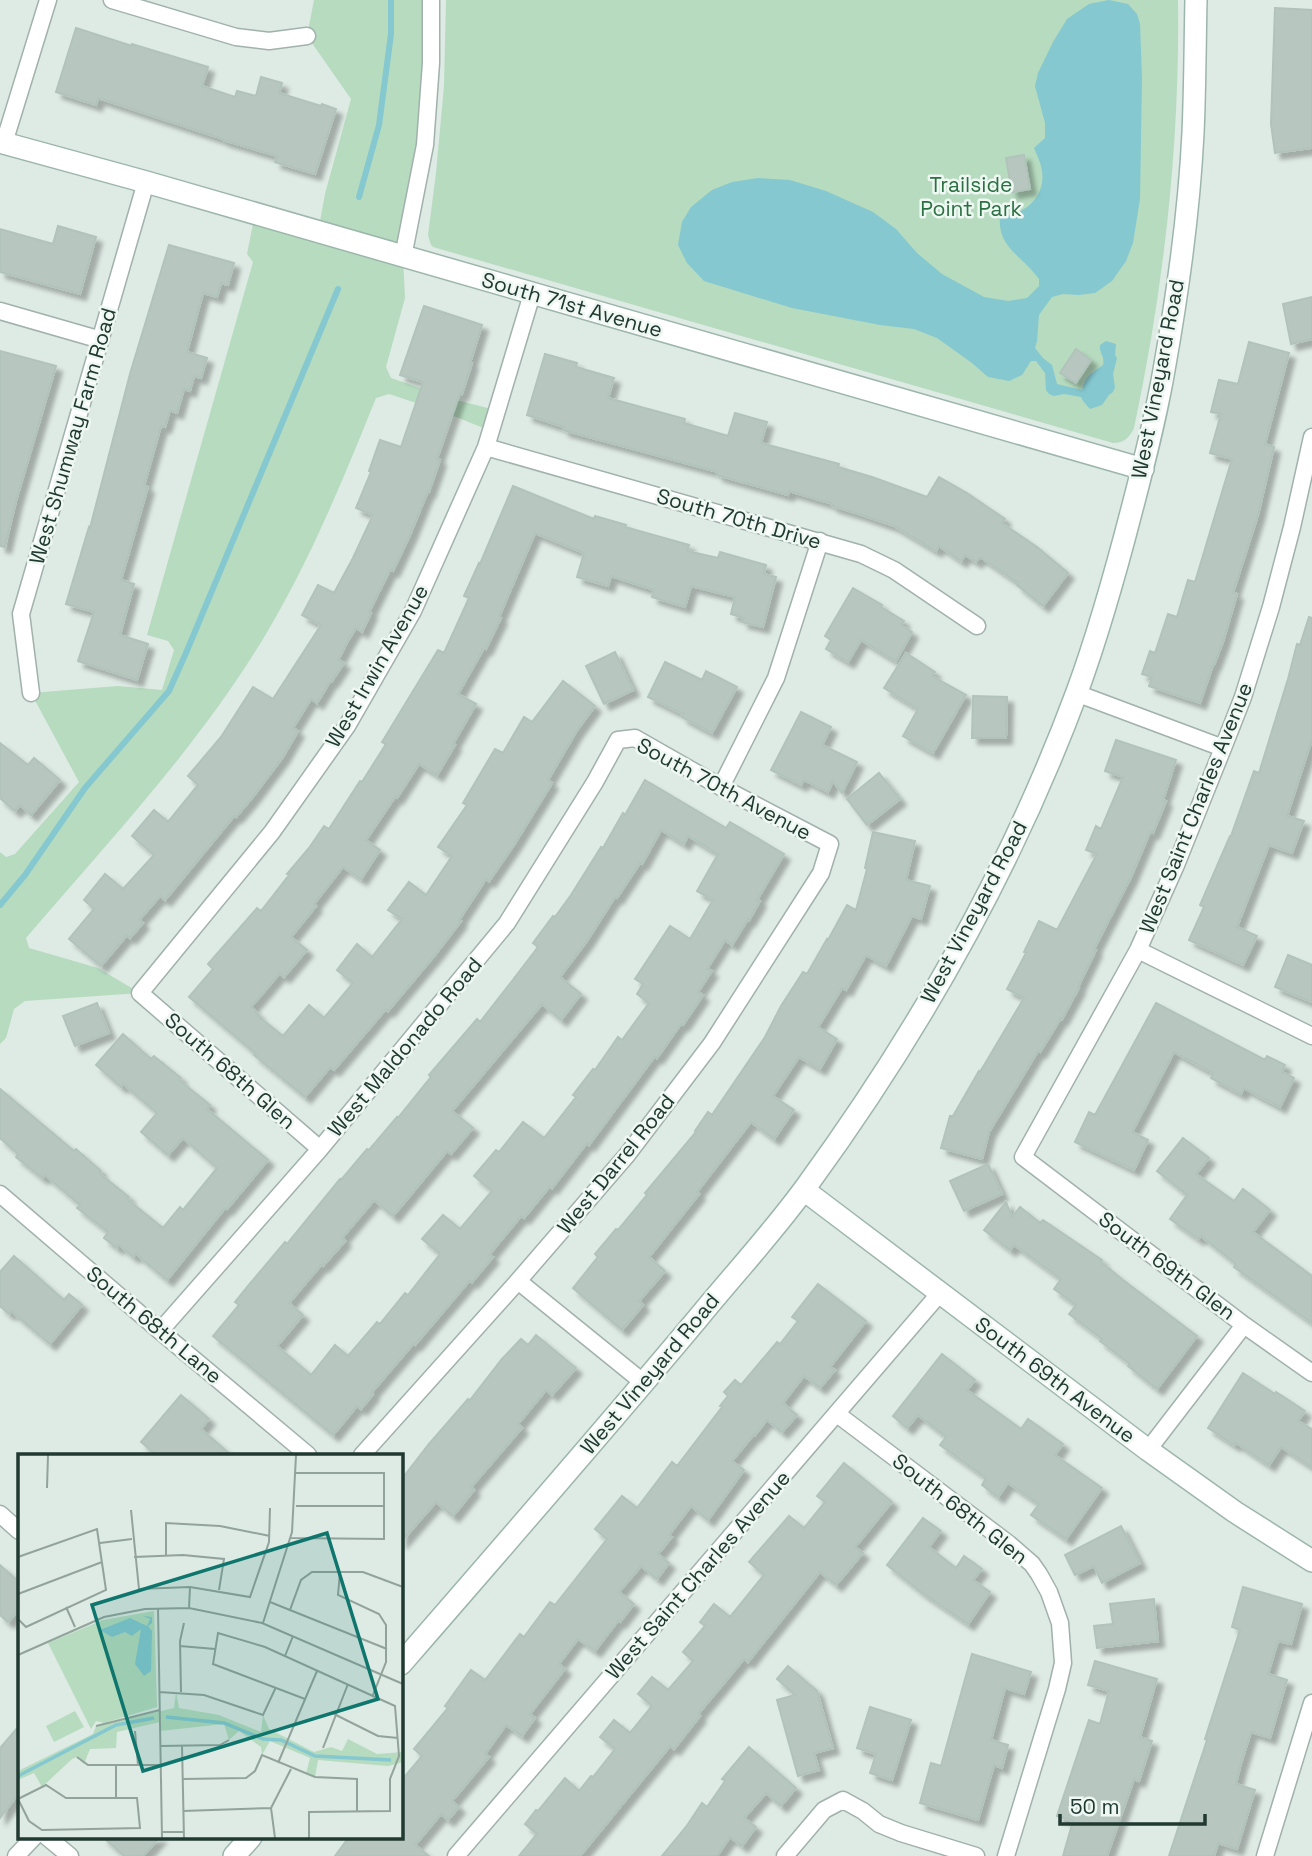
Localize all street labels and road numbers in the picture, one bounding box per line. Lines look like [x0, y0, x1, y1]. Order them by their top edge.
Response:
street label: South 71st Avenue [479, 266, 666, 343]
street label: West Vineyard Road [1125, 277, 1190, 481]
street label: West Shumway Farm Road [23, 304, 122, 567]
street label: South 70th Drive [654, 482, 825, 555]
street label: West Irwin Avenue [319, 580, 434, 752]
street label: West Saint Charles Avenue [1133, 678, 1258, 937]
street label: South 70th Avenue [632, 731, 816, 846]
street label: West Vineyard Road [914, 816, 1033, 1008]
street label: West Maldonado Road [322, 951, 488, 1142]
street label: South 68th Glen [159, 1006, 301, 1135]
street label: West Darrel Road [551, 1088, 680, 1239]
street label: South 69th Glen [1093, 1205, 1241, 1326]
street label: South 68th Lane [81, 1260, 228, 1389]
street label: West Vineyard Road [574, 1287, 725, 1460]
street label: South 69th Avenue [970, 1310, 1141, 1449]
street label: South 68th Glen [887, 1447, 1034, 1570]
street label: West Saint Charles Avenue [599, 1465, 796, 1685]

